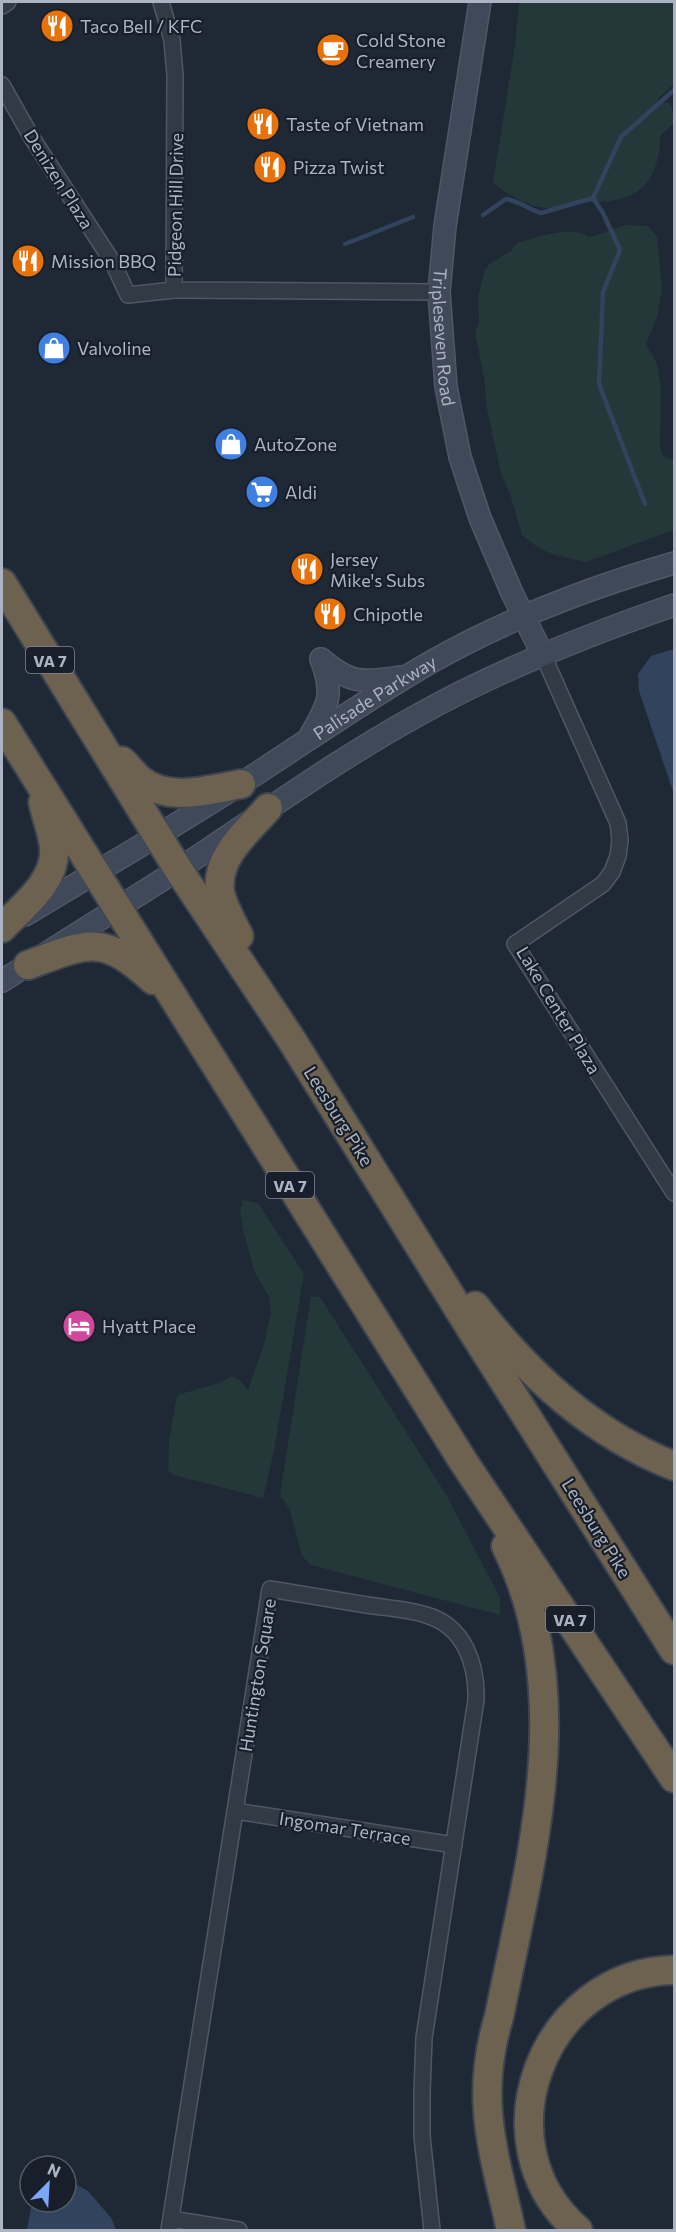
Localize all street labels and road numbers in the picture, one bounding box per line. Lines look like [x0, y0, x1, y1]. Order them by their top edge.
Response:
street label: Denizen Plaza [20, 125, 98, 233]
street label: Pidgeon Hill Drive [163, 133, 187, 277]
street label: Tripleseven Road [428, 267, 461, 408]
road number: VA 7 [26, 647, 74, 673]
street label: Palisade Parkway [309, 650, 440, 744]
street label: Lake Center Plaza [512, 942, 606, 1078]
street label: Leesburg Pike [300, 1062, 378, 1170]
road number: VA 7 [266, 1172, 314, 1198]
street label: Leesburg Pike [558, 1474, 636, 1582]
street label: Huntington Square [234, 1597, 280, 1753]
road number: VA 7 [546, 1606, 594, 1632]
street label: Ingomar Terrace [278, 1807, 412, 1849]

